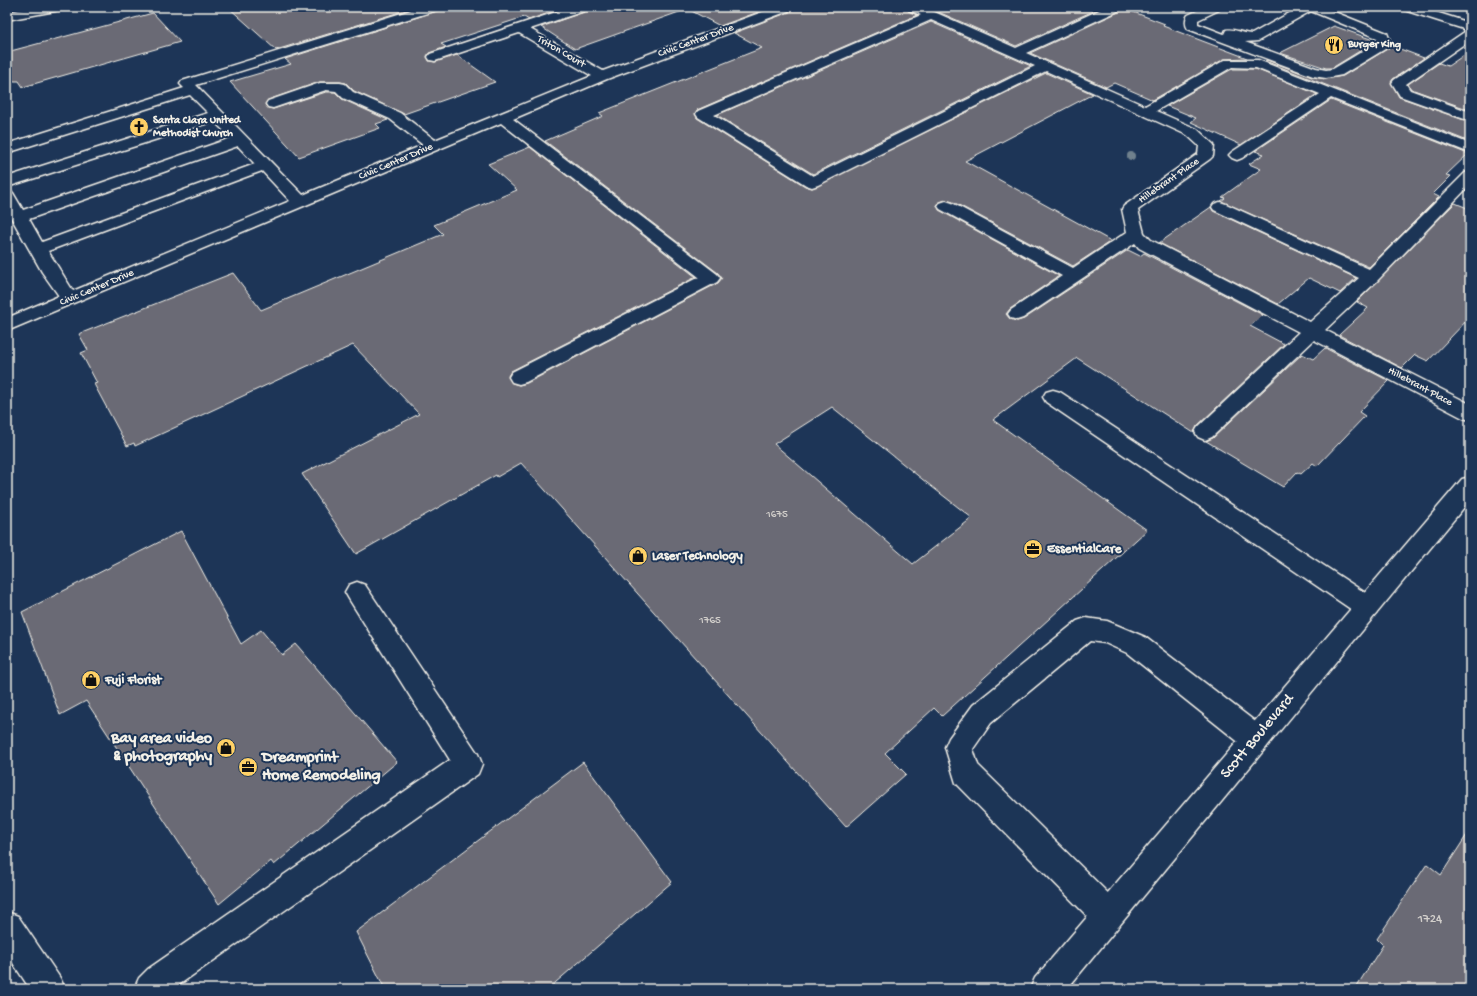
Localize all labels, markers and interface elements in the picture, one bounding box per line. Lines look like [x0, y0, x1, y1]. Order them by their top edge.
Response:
street label: Civic Center Drive [657, 22, 736, 60]
street label: Triton Court [534, 33, 589, 71]
restaurant icon: Burger King [1323, 34, 1345, 56]
place label: Burger King [1347, 39, 1402, 52]
place label: Santa Clara United Methodist Church [153, 114, 242, 140]
church icon: Santa Clara United Methodist Church [128, 116, 150, 138]
street label: Civic Center Drive [357, 141, 435, 183]
street label: Hillebrant Place [1136, 155, 1202, 206]
street label: Civic Center Drive [58, 267, 136, 309]
street label: Hillebrant Place [1386, 365, 1455, 409]
house number: 1675 [765, 509, 788, 521]
office icon: EssentialCare [1022, 538, 1044, 560]
place label: EssentialCare [1047, 542, 1123, 557]
shop icon: Laser Technology [627, 545, 649, 567]
place label: Laser Technology [652, 549, 743, 564]
house number: 1765 [698, 615, 721, 627]
shop icon: Fuji Florist [80, 669, 102, 691]
place label: Fuji Florist [104, 673, 163, 688]
street label: Scott Boulevard [1217, 690, 1300, 783]
place label: Bay area video & photography [110, 730, 213, 767]
shop icon: Bay area video & photography [215, 737, 237, 759]
place label: Dreamprint Home Remodeling [260, 749, 380, 786]
office icon: Dreamprint Home Remodeling [237, 756, 259, 778]
house number: 1724 [1417, 912, 1442, 927]

